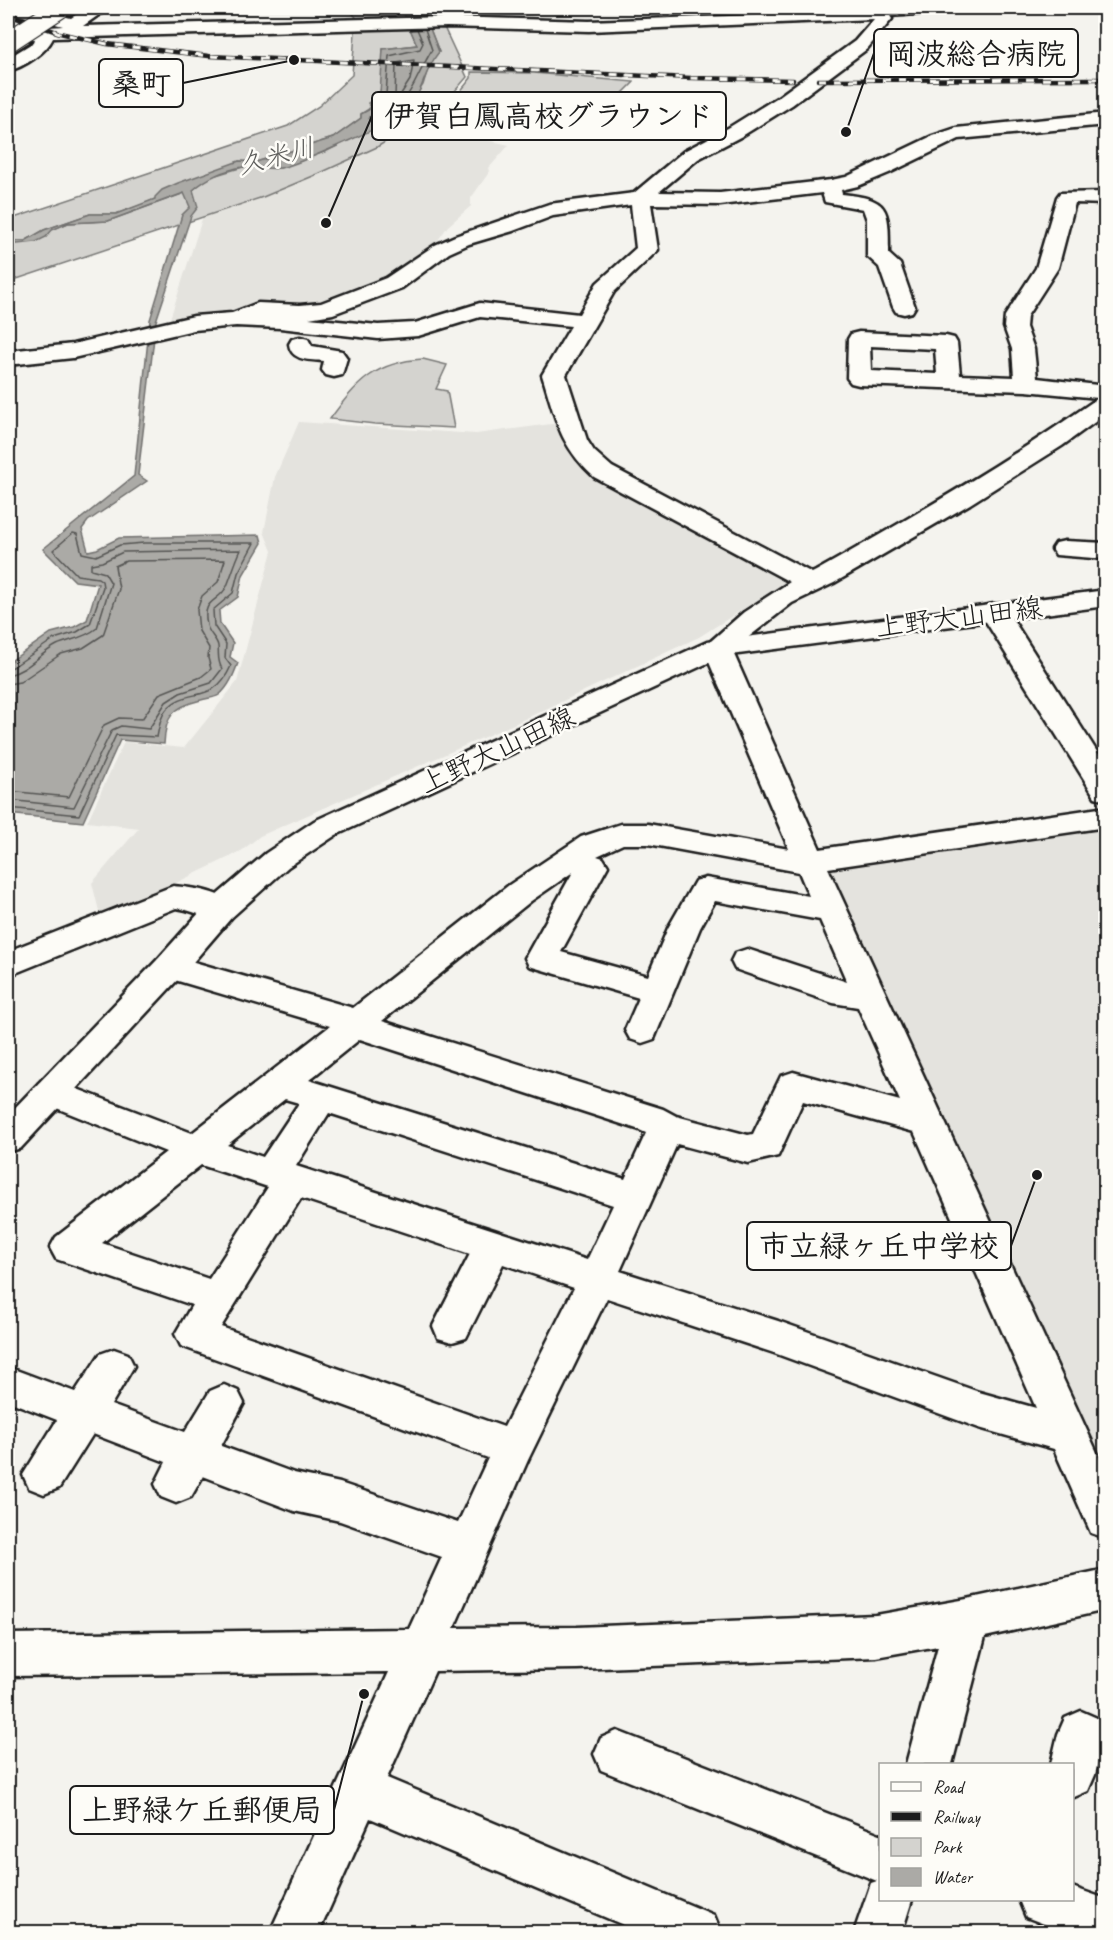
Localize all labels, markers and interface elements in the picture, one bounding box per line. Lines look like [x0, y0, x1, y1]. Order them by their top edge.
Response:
callout: 岡波総合病院 [874, 29, 1078, 77]
text: 岡波総合病院 [886, 35, 1066, 73]
callout: 桑町 [99, 59, 183, 107]
text: 桑町 [111, 65, 171, 103]
callout: 伊賀白鳳高校グラウンド [372, 92, 726, 140]
text: 伊賀白鳳高校グラウンド [384, 97, 714, 135]
water label: 久米川 [234, 131, 318, 181]
street label: 上野大山田線 [873, 589, 1045, 645]
street label: 上野大山田線 [413, 699, 581, 801]
callout: 市立緑ヶ丘中学校 [747, 1222, 1011, 1270]
text: 市立緑ヶ丘中学校 [759, 1227, 999, 1265]
legend [879, 1763, 1074, 1901]
text: Road [933, 1776, 966, 1798]
callout: 上野緑ケ丘郵便局 [70, 1786, 334, 1834]
text: 上野緑ケ丘郵便局 [82, 1791, 322, 1829]
text: Railway [933, 1806, 981, 1828]
text: Park [933, 1836, 963, 1858]
text: Water [933, 1866, 974, 1888]

